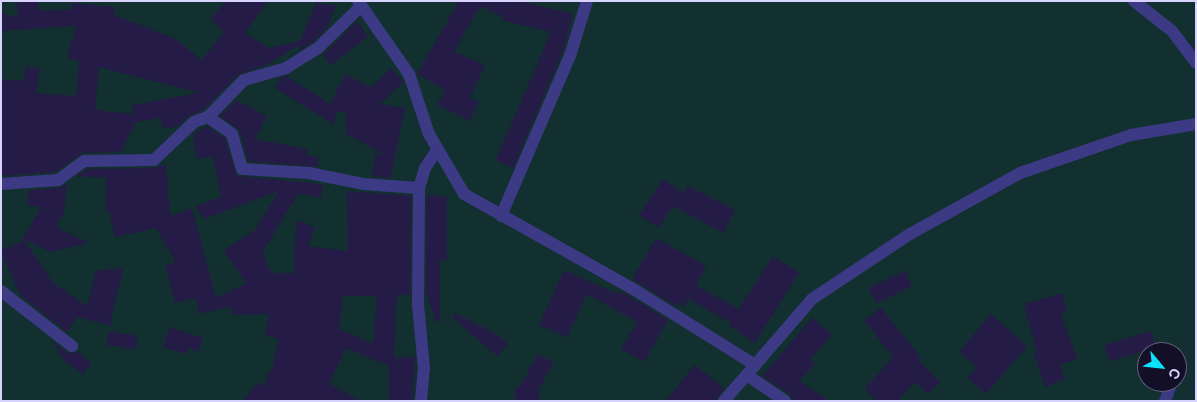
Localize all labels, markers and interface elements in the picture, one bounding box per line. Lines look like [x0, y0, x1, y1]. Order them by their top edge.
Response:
north arrow [1137, 342, 1187, 392]
text: С [1165, 365, 1185, 382]

